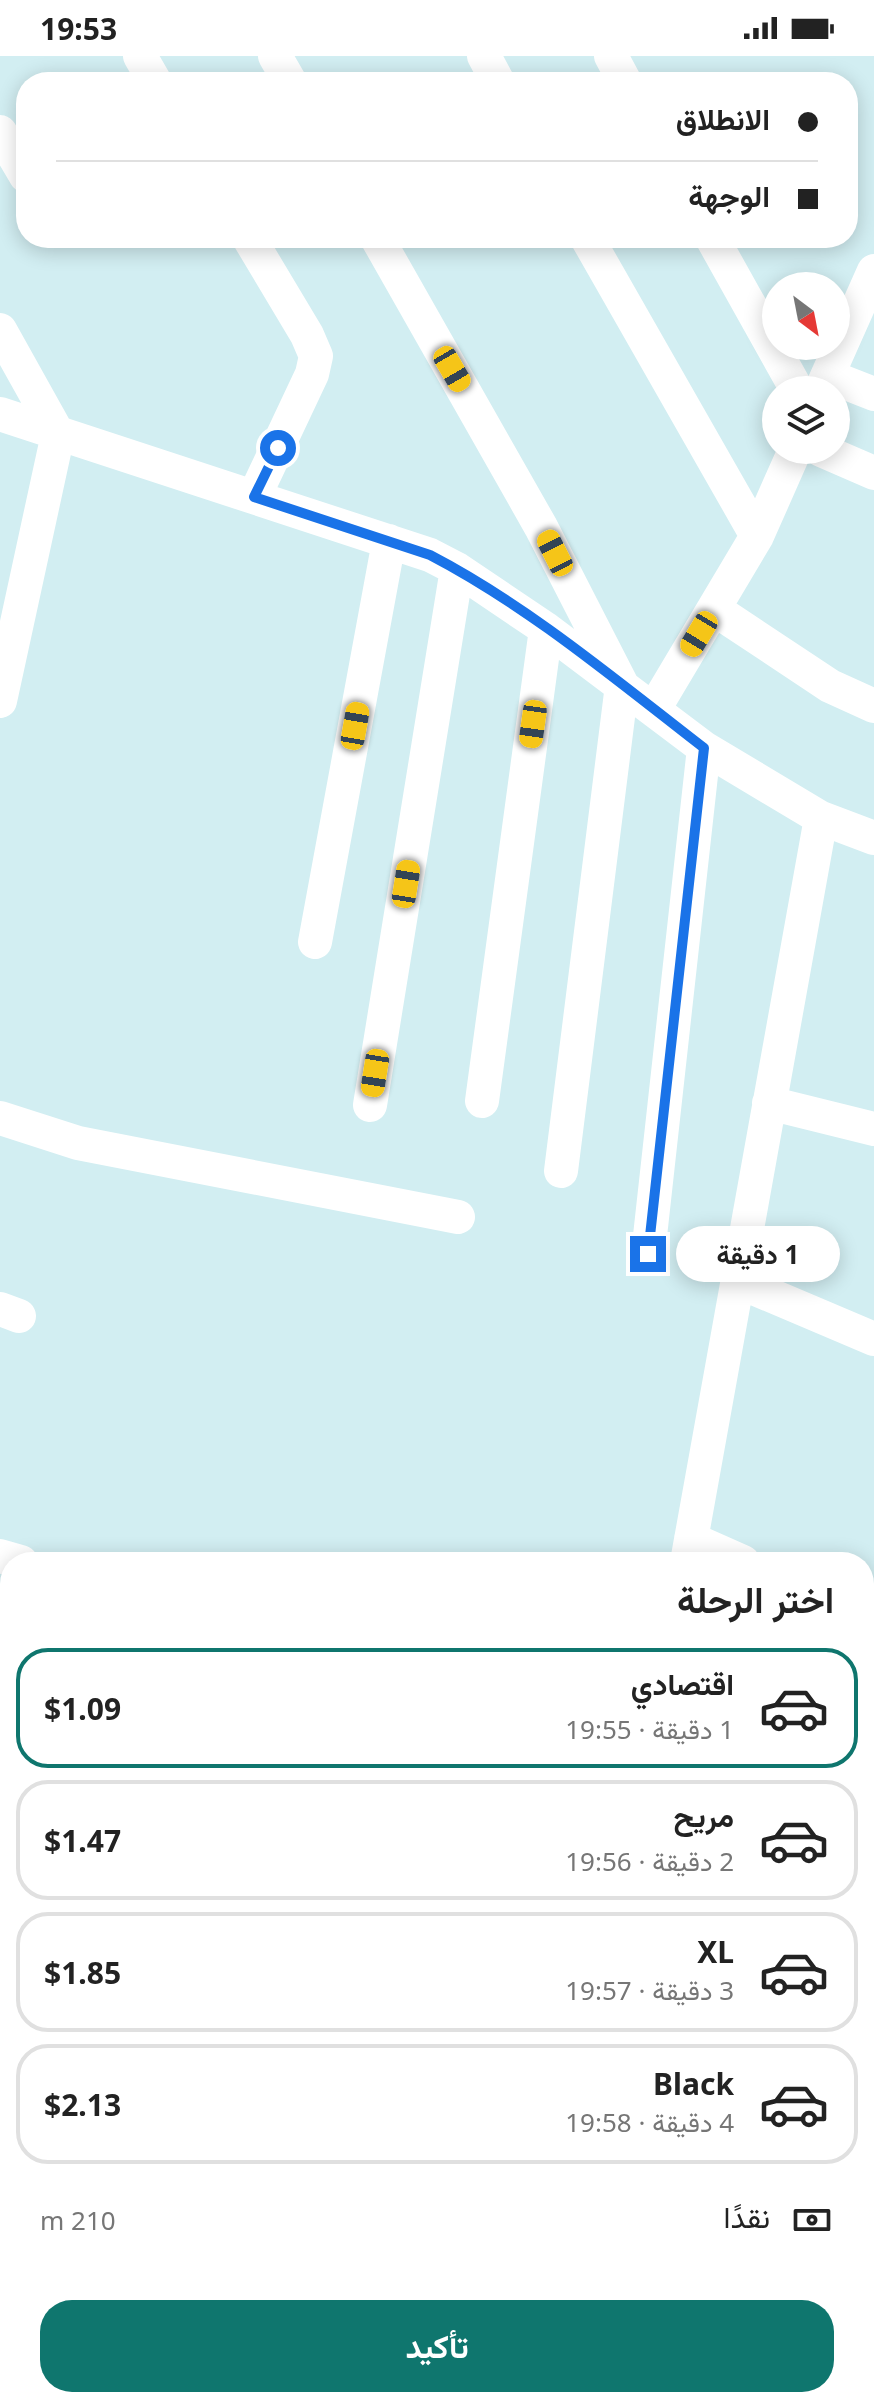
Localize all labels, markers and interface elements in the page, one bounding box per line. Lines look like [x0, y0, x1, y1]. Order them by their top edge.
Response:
text: 19:53 [40, 8, 117, 49]
text: الانطلاق [676, 98, 770, 139]
text: الوجهة [688, 175, 770, 216]
north arrow [762, 272, 850, 360]
map controls [762, 272, 850, 464]
car [430, 342, 474, 396]
button: layers [762, 376, 850, 464]
route start [260, 430, 296, 466]
car [533, 526, 577, 580]
car [676, 607, 722, 661]
car [518, 699, 548, 749]
car [339, 700, 371, 752]
car [390, 858, 422, 910]
car [359, 1047, 391, 1099]
callout: 1 دقيقة [676, 1226, 840, 1282]
route end [630, 1236, 666, 1272]
text: 1 دقيقة [717, 1236, 799, 1272]
text: اختر الرحلة [677, 1575, 834, 1624]
text: اقتصادي [631, 1663, 734, 1704]
icon: car [758, 1672, 830, 1744]
text: $1.09 [44, 1688, 121, 1729]
text: 1 دقيقة · 19:55 [565, 1711, 734, 1747]
text: مريح [674, 1795, 734, 1836]
icon: car [758, 1804, 830, 1876]
text: $1.47 [44, 1820, 121, 1861]
text: 2 دقيقة · 19:56 [565, 1843, 734, 1879]
text: XL [697, 1931, 734, 1972]
icon: car [758, 1936, 830, 2008]
text: $1.85 [44, 1952, 121, 1993]
text: 3 دقيقة · 19:57 [565, 1972, 734, 2008]
text: Black [653, 2063, 734, 2104]
icon: car [758, 2068, 830, 2140]
text: $2.13 [44, 2084, 121, 2125]
text: 4 دقيقة · 19:58 [565, 2104, 734, 2140]
text: نقدًا [724, 2196, 770, 2237]
icon: cash [790, 2198, 834, 2242]
text: 210 m [40, 2202, 116, 2238]
button: تأكيد [40, 2300, 834, 2392]

